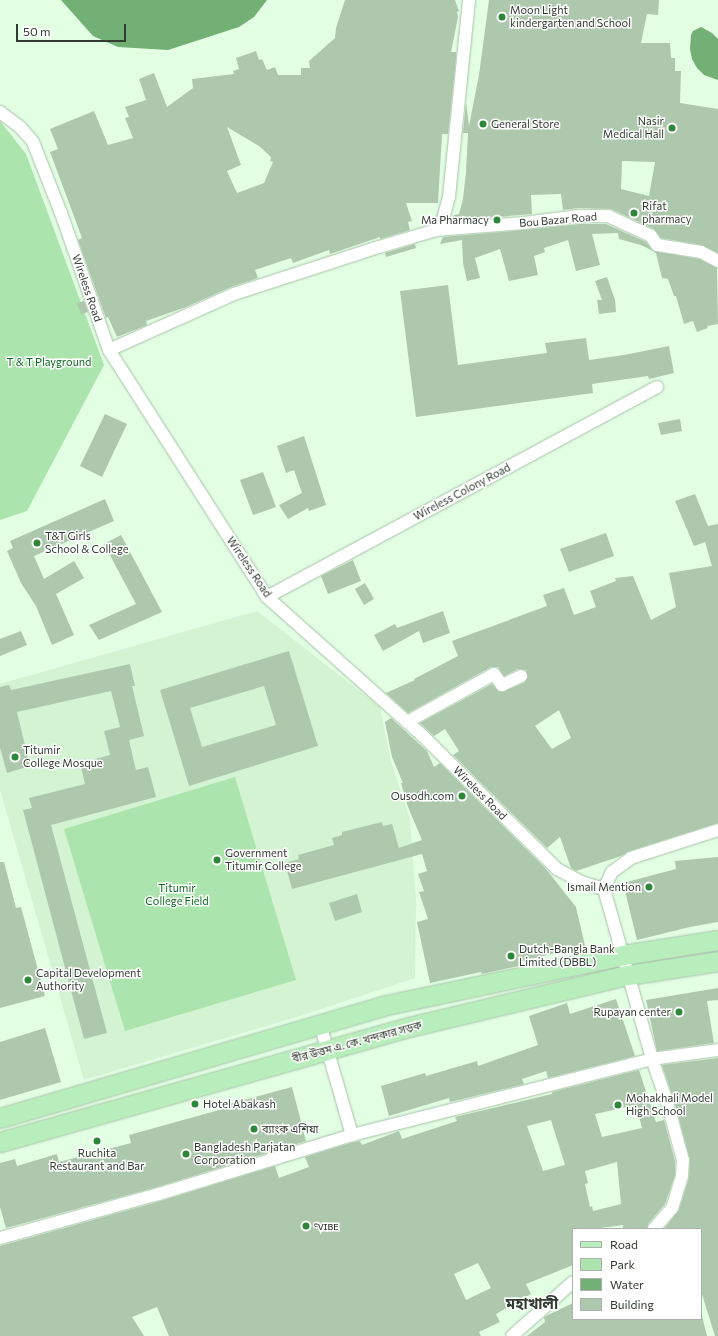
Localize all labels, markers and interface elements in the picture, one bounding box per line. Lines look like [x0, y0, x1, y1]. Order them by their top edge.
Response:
place label: Moon Light kindergarten and School [510, 4, 631, 30]
marker: Moon Light kindergarten and School [497, 12, 507, 22]
scale bar [18, 16, 128, 42]
text: 50 m [23, 24, 51, 38]
place label: Nasir Medical Hall [603, 115, 664, 141]
place label: General Store [491, 117, 559, 131]
marker: General Store [478, 119, 488, 129]
marker: Nasir Medical Hall [667, 123, 677, 133]
place label: Rifat pharmacy [642, 200, 691, 226]
marker: Rifat pharmacy [629, 208, 639, 218]
street label: Bou Bazar Road [518, 210, 598, 230]
place label: Ma Pharmacy [421, 213, 489, 227]
marker: Ma Pharmacy [492, 215, 502, 225]
street label: Wireless Road [69, 253, 105, 323]
park label: T & T Playground [7, 355, 91, 369]
street label: Wireless Colony Road [411, 461, 513, 523]
place label: T&T Girls School & College [45, 530, 129, 556]
street label: Wireless Road [224, 534, 274, 600]
marker: T&T Girls School & College [32, 538, 42, 548]
place label: Titumir College Mosque [23, 744, 103, 770]
marker: Titumir College Mosque [10, 752, 20, 762]
street label: Wireless Road [450, 763, 510, 823]
place label: Ousodh.com [391, 789, 454, 803]
marker: Ousodh.com [457, 791, 467, 801]
place label: Government Titumir College [225, 847, 302, 873]
marker: Government Titumir College [212, 855, 222, 865]
place label: Ismail Mention [567, 880, 641, 894]
park label: Titumir College Field [145, 882, 209, 908]
marker: Ismail Mention [644, 882, 654, 892]
place label: Dutch-Bangla Bank Limited (DBBL) [519, 943, 615, 969]
marker: Dutch-Bangla Bank Limited (DBBL) [506, 951, 516, 961]
place label: Capital Development Authority [36, 967, 141, 993]
marker: Capital Development Authority [23, 975, 33, 985]
place label: Rupayan center [593, 1005, 671, 1019]
marker: Rupayan center [674, 1007, 684, 1017]
street label: বীর উত্তম এ. কে. খন্দকার সড়ক [291, 1018, 423, 1066]
place label: Mohakhali Model High School [626, 1092, 713, 1118]
place label: Hotel Abakash [203, 1097, 276, 1111]
marker: Hotel Abakash [190, 1099, 200, 1109]
marker: Mohakhali Model High School [613, 1100, 623, 1110]
place label: ব্যাংক এশিয়া [262, 1122, 319, 1136]
marker: ব্যাংক এশিয়া [249, 1124, 259, 1134]
marker: Ruchita Restaurant and Bar [92, 1136, 102, 1146]
place label: Bangladesh Parjatan Corporation [194, 1141, 295, 1167]
place label: Ruchita Restaurant and Bar [50, 1147, 144, 1173]
marker: Bangladesh Parjatan Corporation [181, 1149, 191, 1159]
place label: ᵉᴠɪʙᴇ [314, 1219, 339, 1233]
marker: ᵉᴠɪʙᴇ [301, 1221, 311, 1231]
legend [572, 1228, 702, 1320]
text: Road [610, 1237, 638, 1251]
text: Park [610, 1257, 635, 1271]
text: Water [610, 1277, 644, 1291]
district label: মহাখালী [506, 1295, 558, 1313]
text: Building [610, 1297, 654, 1311]

